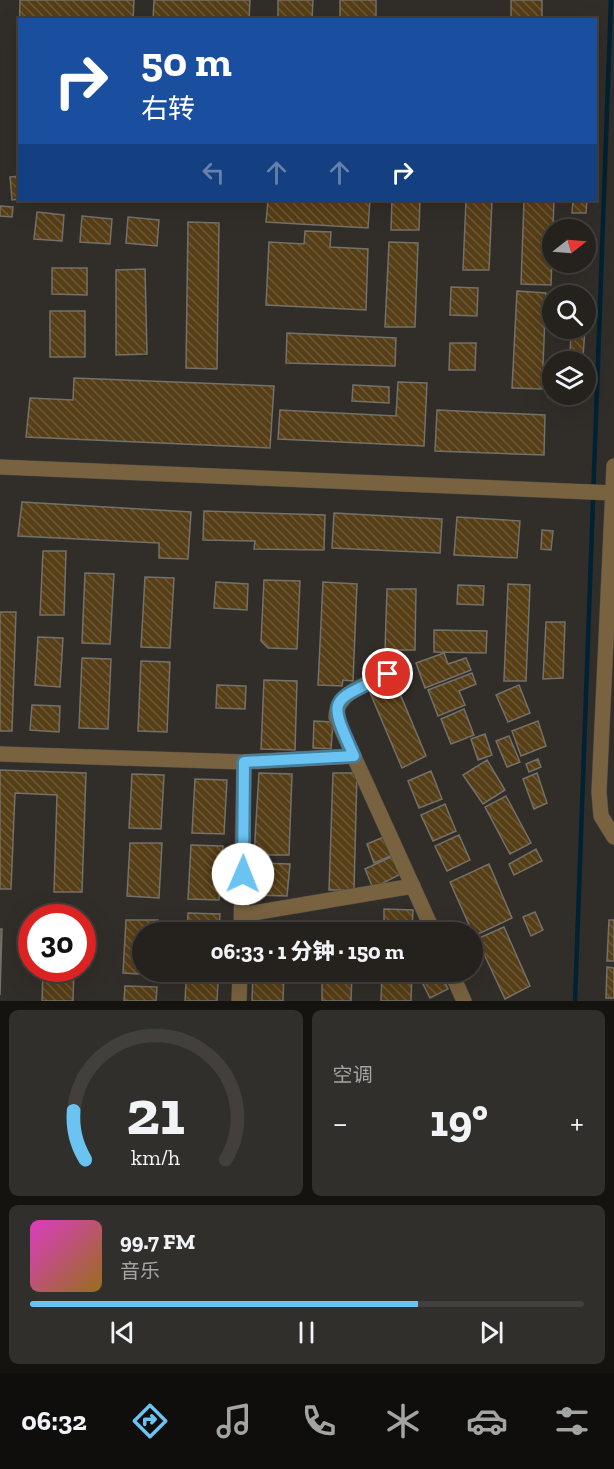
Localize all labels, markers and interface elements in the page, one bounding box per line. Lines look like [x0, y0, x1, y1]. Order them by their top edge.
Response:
text: 50 m [141, 36, 232, 87]
icon: right [42, 42, 120, 120]
text: 右转 [141, 93, 195, 125]
icon: left [197, 156, 230, 189]
icon: ahead [260, 156, 293, 189]
icon: ahead [323, 156, 356, 189]
icon: right [386, 156, 419, 189]
north arrow [542, 219, 596, 273]
map controls [542, 219, 596, 405]
button: search [542, 285, 596, 339]
button: layers [542, 351, 596, 405]
pin [362, 648, 413, 699]
icon: arrive [371, 657, 404, 690]
position arrow [211, 842, 275, 906]
speed limit sign: 30 [18, 904, 96, 982]
text: 06:33 · 1 分钟 · 150 m [211, 938, 404, 965]
text: 空调 [333, 1063, 373, 1087]
text: 21 [126, 1075, 185, 1150]
text: 19° [430, 1094, 488, 1148]
text: − [333, 1103, 348, 1142]
text: + [570, 1103, 584, 1142]
text: km/h [131, 1145, 180, 1170]
text: 99.7 FM [120, 1228, 195, 1255]
text: 音乐 [120, 1259, 160, 1283]
icon: previous [106, 1316, 139, 1349]
icon: pause [290, 1316, 323, 1349]
icon: next [475, 1316, 508, 1349]
icon: directions [129, 1400, 171, 1442]
icon: music [213, 1400, 255, 1442]
icon: phone [298, 1400, 340, 1442]
icon: climate [382, 1400, 424, 1442]
icon: car [466, 1400, 508, 1442]
icon: filters [551, 1400, 593, 1442]
text: 06:32 [21, 1405, 87, 1437]

